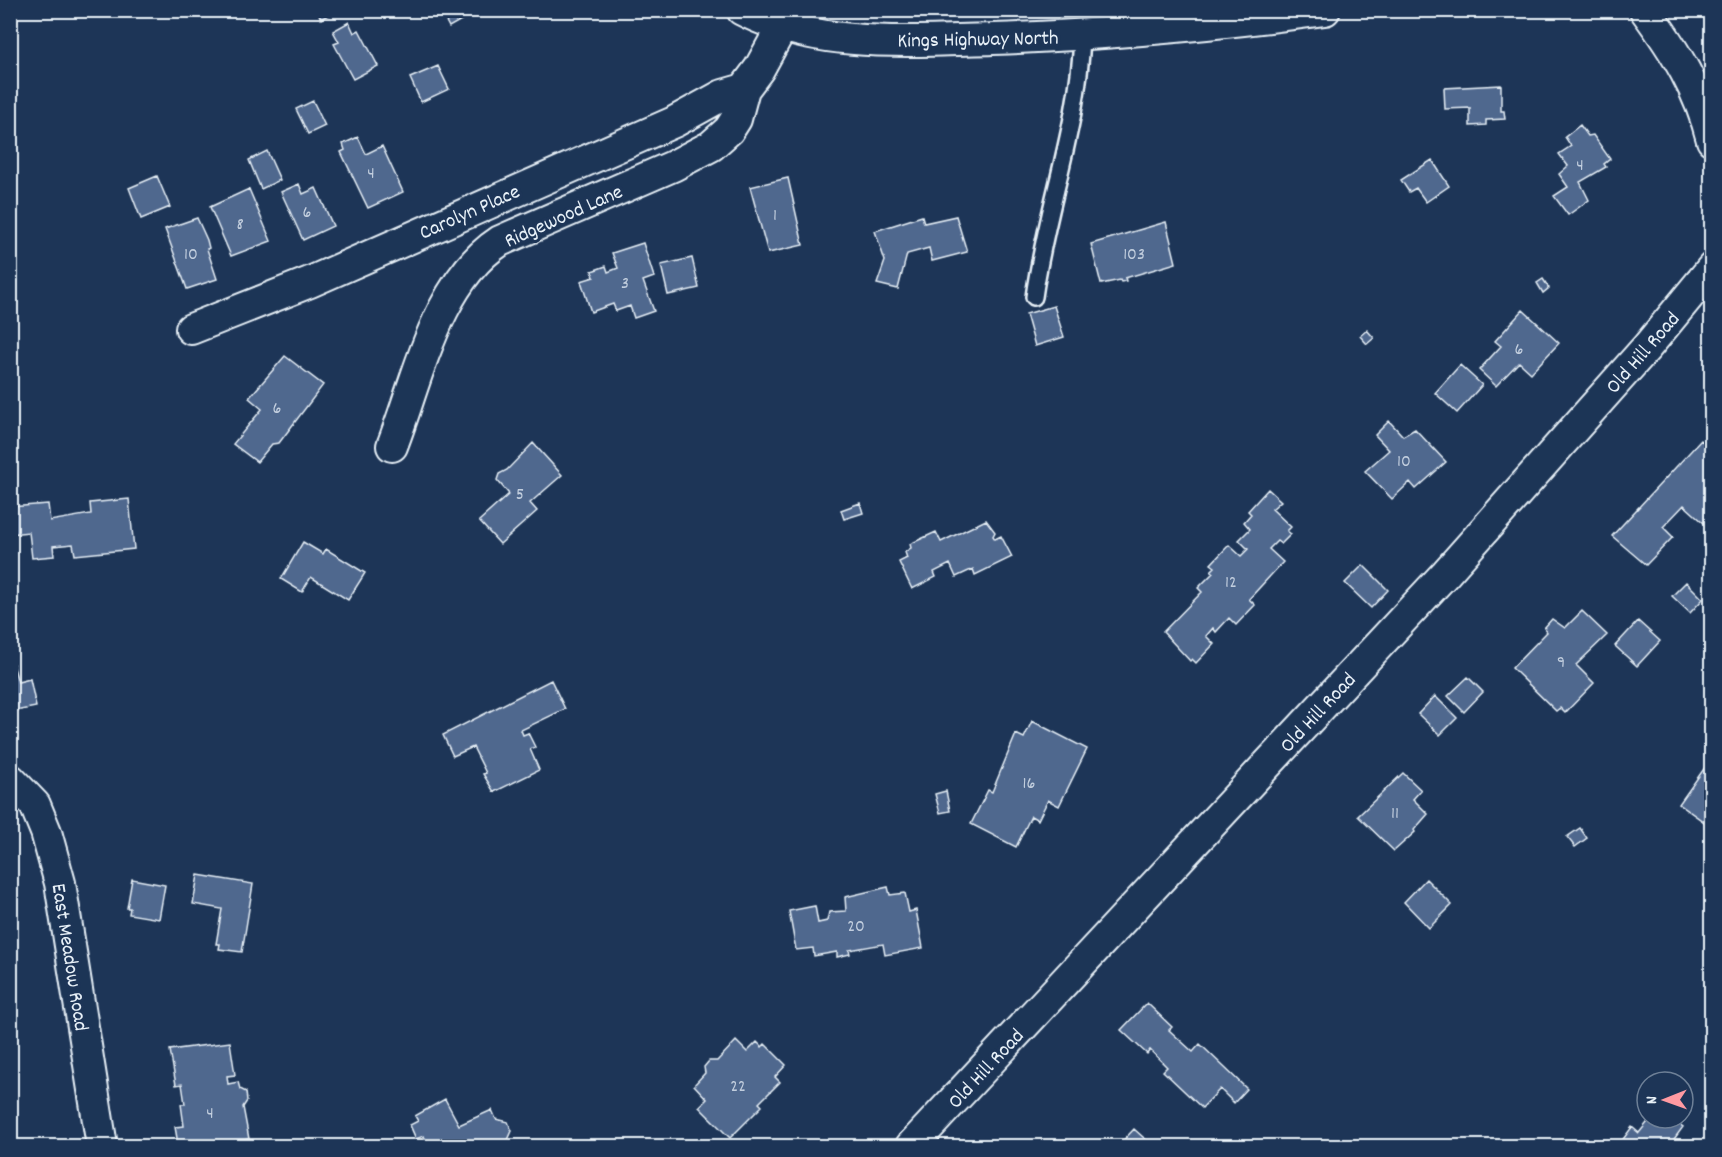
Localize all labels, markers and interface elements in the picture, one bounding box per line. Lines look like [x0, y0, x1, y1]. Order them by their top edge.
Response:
street label: Kings Highway North [897, 25, 1059, 57]
house number: 4 [1576, 154, 1584, 179]
house number: 4 [367, 162, 375, 187]
street label: Carolyn Place [415, 178, 525, 249]
street label: Ridgewood Lane [500, 178, 628, 257]
house number: 6 [303, 201, 311, 226]
house number: 1 [773, 204, 777, 229]
house number: 8 [236, 213, 244, 238]
house number: 10 [184, 243, 198, 268]
house number: 103 [1123, 243, 1145, 268]
house number: 3 [621, 272, 629, 297]
street label: Old Hill Road [1600, 306, 1689, 402]
house number: 6 [1515, 338, 1523, 363]
house number: 6 [273, 397, 281, 422]
house number: 10 [1397, 450, 1411, 475]
house number: 5 [516, 483, 524, 508]
house number: 12 [1225, 571, 1237, 596]
house number: 9 [1557, 651, 1565, 676]
street label: Old Hill Road [1274, 667, 1364, 761]
house number: 16 [1023, 772, 1035, 797]
house number: 11 [1391, 802, 1399, 827]
street label: East Meadow Road [42, 882, 95, 1033]
house number: 20 [847, 915, 865, 940]
street label: Old Hill Road [942, 1023, 1032, 1117]
north arrow [1635, 1070, 1695, 1130]
house number: 22 [730, 1075, 746, 1100]
text: N [1641, 1096, 1664, 1104]
house number: 4 [206, 1102, 214, 1127]

